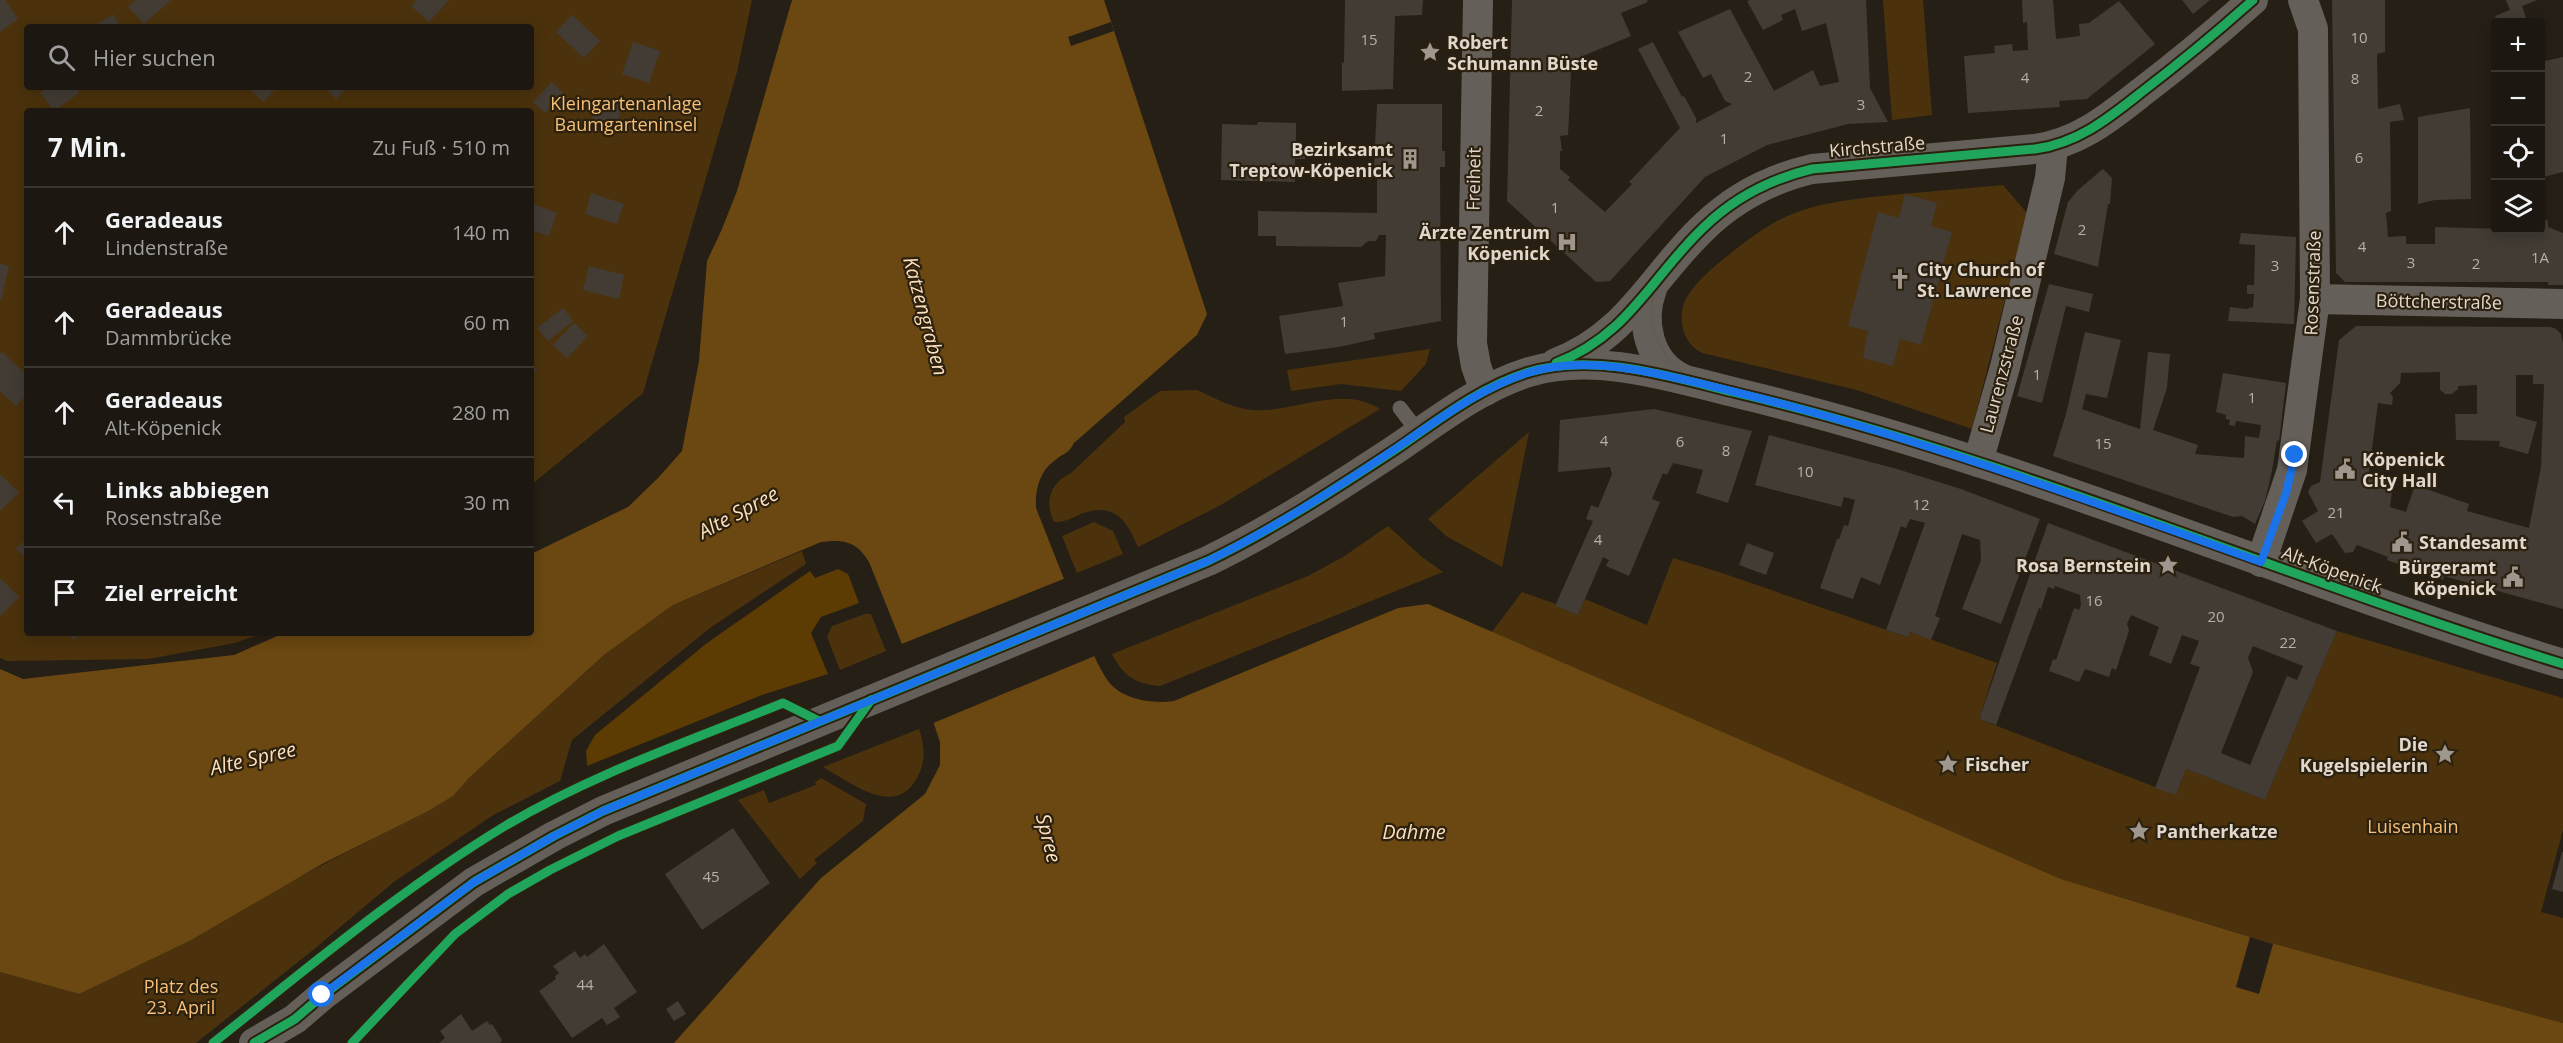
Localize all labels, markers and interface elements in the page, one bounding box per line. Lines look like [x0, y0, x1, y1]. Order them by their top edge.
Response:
map controls [2491, 18, 2545, 234]
button: + [2491, 18, 2545, 72]
search box [24, 24, 534, 90]
house number: 10 [2350, 27, 2368, 47]
house number: 15 [1360, 29, 1378, 49]
place label: Robert Schumann Büste [1447, 30, 1598, 75]
place icon: Robert Schumann Büste [1418, 40, 1442, 64]
icon: search [45, 41, 78, 74]
text: Hier suchen [93, 42, 216, 72]
house number: 2 [1744, 66, 1752, 86]
house number: 4 [2021, 67, 2030, 87]
house number: 8 [2351, 68, 2359, 88]
button: − [2491, 72, 2545, 126]
park label: Kleingartenanlage Baumgarteninsel [550, 91, 702, 136]
house number: 3 [1857, 94, 1865, 114]
house number: 2 [1535, 100, 1543, 120]
button: locate [2491, 126, 2545, 180]
house number: 1 [1720, 128, 1728, 148]
text: 7 Min. [48, 129, 127, 165]
street label: Kirchstraße [1828, 130, 1926, 162]
text: Zu Fuß · 510 m [372, 134, 510, 161]
place label: Bezirksamt Treptow-Köpenick [1229, 137, 1394, 182]
building icon: Bezirksamt Treptow-Köpenick [1398, 147, 1422, 171]
street label: Freiheit [1460, 147, 1486, 211]
house number: 6 [2355, 147, 2363, 167]
button: layers [2491, 180, 2545, 234]
house number: 1 [1551, 197, 1559, 217]
text: Geradeaus [105, 204, 223, 234]
icon: ahead [48, 216, 81, 249]
text: 140 m [452, 219, 510, 246]
house number: 2 [2078, 219, 2086, 239]
place label: Ärzte Zentrum Köpenick [1419, 220, 1551, 265]
hospital icon: Ärzte Zentrum Köpenick [1555, 230, 1579, 254]
street label: Rosenstraße [2298, 230, 2326, 336]
text: Lindenstraße [105, 234, 228, 261]
house number: 4 [2358, 236, 2367, 256]
house number: 1A [2531, 247, 2550, 267]
house number: 3 [2407, 252, 2415, 272]
house number: 2 [2472, 253, 2480, 273]
water label: Katzengraben [897, 254, 955, 378]
house number: 3 [2271, 255, 2279, 275]
place label: City Church of St. Lawrence [1917, 257, 2045, 302]
church icon: City Church of St. Lawrence [1888, 267, 1912, 291]
street label: Böttcherstraße [2376, 288, 2502, 314]
text: Geradeaus [105, 294, 223, 324]
icon: ahead [48, 306, 81, 339]
text: 60 m [463, 309, 510, 336]
house number: 1 [1340, 311, 1348, 331]
street label: Laurenzstraße [1974, 312, 2028, 436]
text: Dammbrücke [105, 324, 232, 351]
house number: 1 [2033, 364, 2041, 384]
text: Geradeaus [105, 384, 223, 414]
house number: 1 [2248, 387, 2256, 407]
icon: ahead [48, 396, 81, 429]
text: 280 m [452, 399, 510, 426]
text: Alt-Köpenick [105, 414, 221, 441]
house number: 4 [1600, 430, 1609, 450]
house number: 6 [1676, 431, 1684, 451]
house number: 15 [2094, 433, 2112, 453]
house number: 8 [1722, 440, 1730, 460]
route end [2281, 441, 2307, 467]
place label: Köpenick City Hall [2362, 447, 2446, 492]
public building icon: Köpenick City Hall [2333, 457, 2357, 481]
house number: 10 [1796, 461, 1814, 481]
text: Links abbiegen [105, 474, 270, 504]
water label: Alte Spree [691, 480, 783, 545]
icon: left [48, 486, 81, 519]
text: 30 m [463, 489, 510, 516]
house number: 12 [1912, 494, 1930, 514]
house number: 21 [2327, 502, 2345, 522]
text: Rosenstraße [105, 504, 222, 531]
house number: 4 [1594, 529, 1603, 549]
public building icon: Standesamt [2390, 530, 2414, 554]
place label: Standesamt [2419, 530, 2527, 554]
street label: Alt-Köpenick [2279, 540, 2386, 598]
place label: Rosa Bernstein [2016, 553, 2151, 577]
place icon: Rosa Bernstein [2156, 553, 2180, 577]
place label: Bürgeramt Köpenick [2399, 555, 2497, 600]
public building icon: Bürgeramt Köpenick [2501, 565, 2525, 589]
icon: arrive [48, 576, 81, 609]
text: Ziel erreicht [105, 577, 238, 607]
house number: 16 [2085, 590, 2103, 610]
house number: 20 [2207, 606, 2225, 626]
house number: 22 [2279, 632, 2297, 652]
place label: Die Kugelspielerin [2300, 732, 2428, 777]
water label: Alte Spree [205, 735, 299, 781]
place icon: Die Kugelspielerin [2433, 742, 2457, 766]
place icon: Fischer [1936, 752, 1960, 776]
place label: Fischer [1965, 752, 2029, 776]
water label: Spree [1030, 811, 1068, 865]
park label: Luisenhain [2367, 814, 2459, 838]
water label: Dahme [1382, 818, 1446, 845]
place icon: Pantherkatze [2127, 819, 2151, 843]
place label: Pantherkatze [2156, 819, 2278, 843]
house number: 45 [702, 866, 720, 886]
park label: Platz des 23. April [144, 974, 218, 1019]
house number: 44 [576, 974, 594, 994]
route start [308, 981, 334, 1007]

